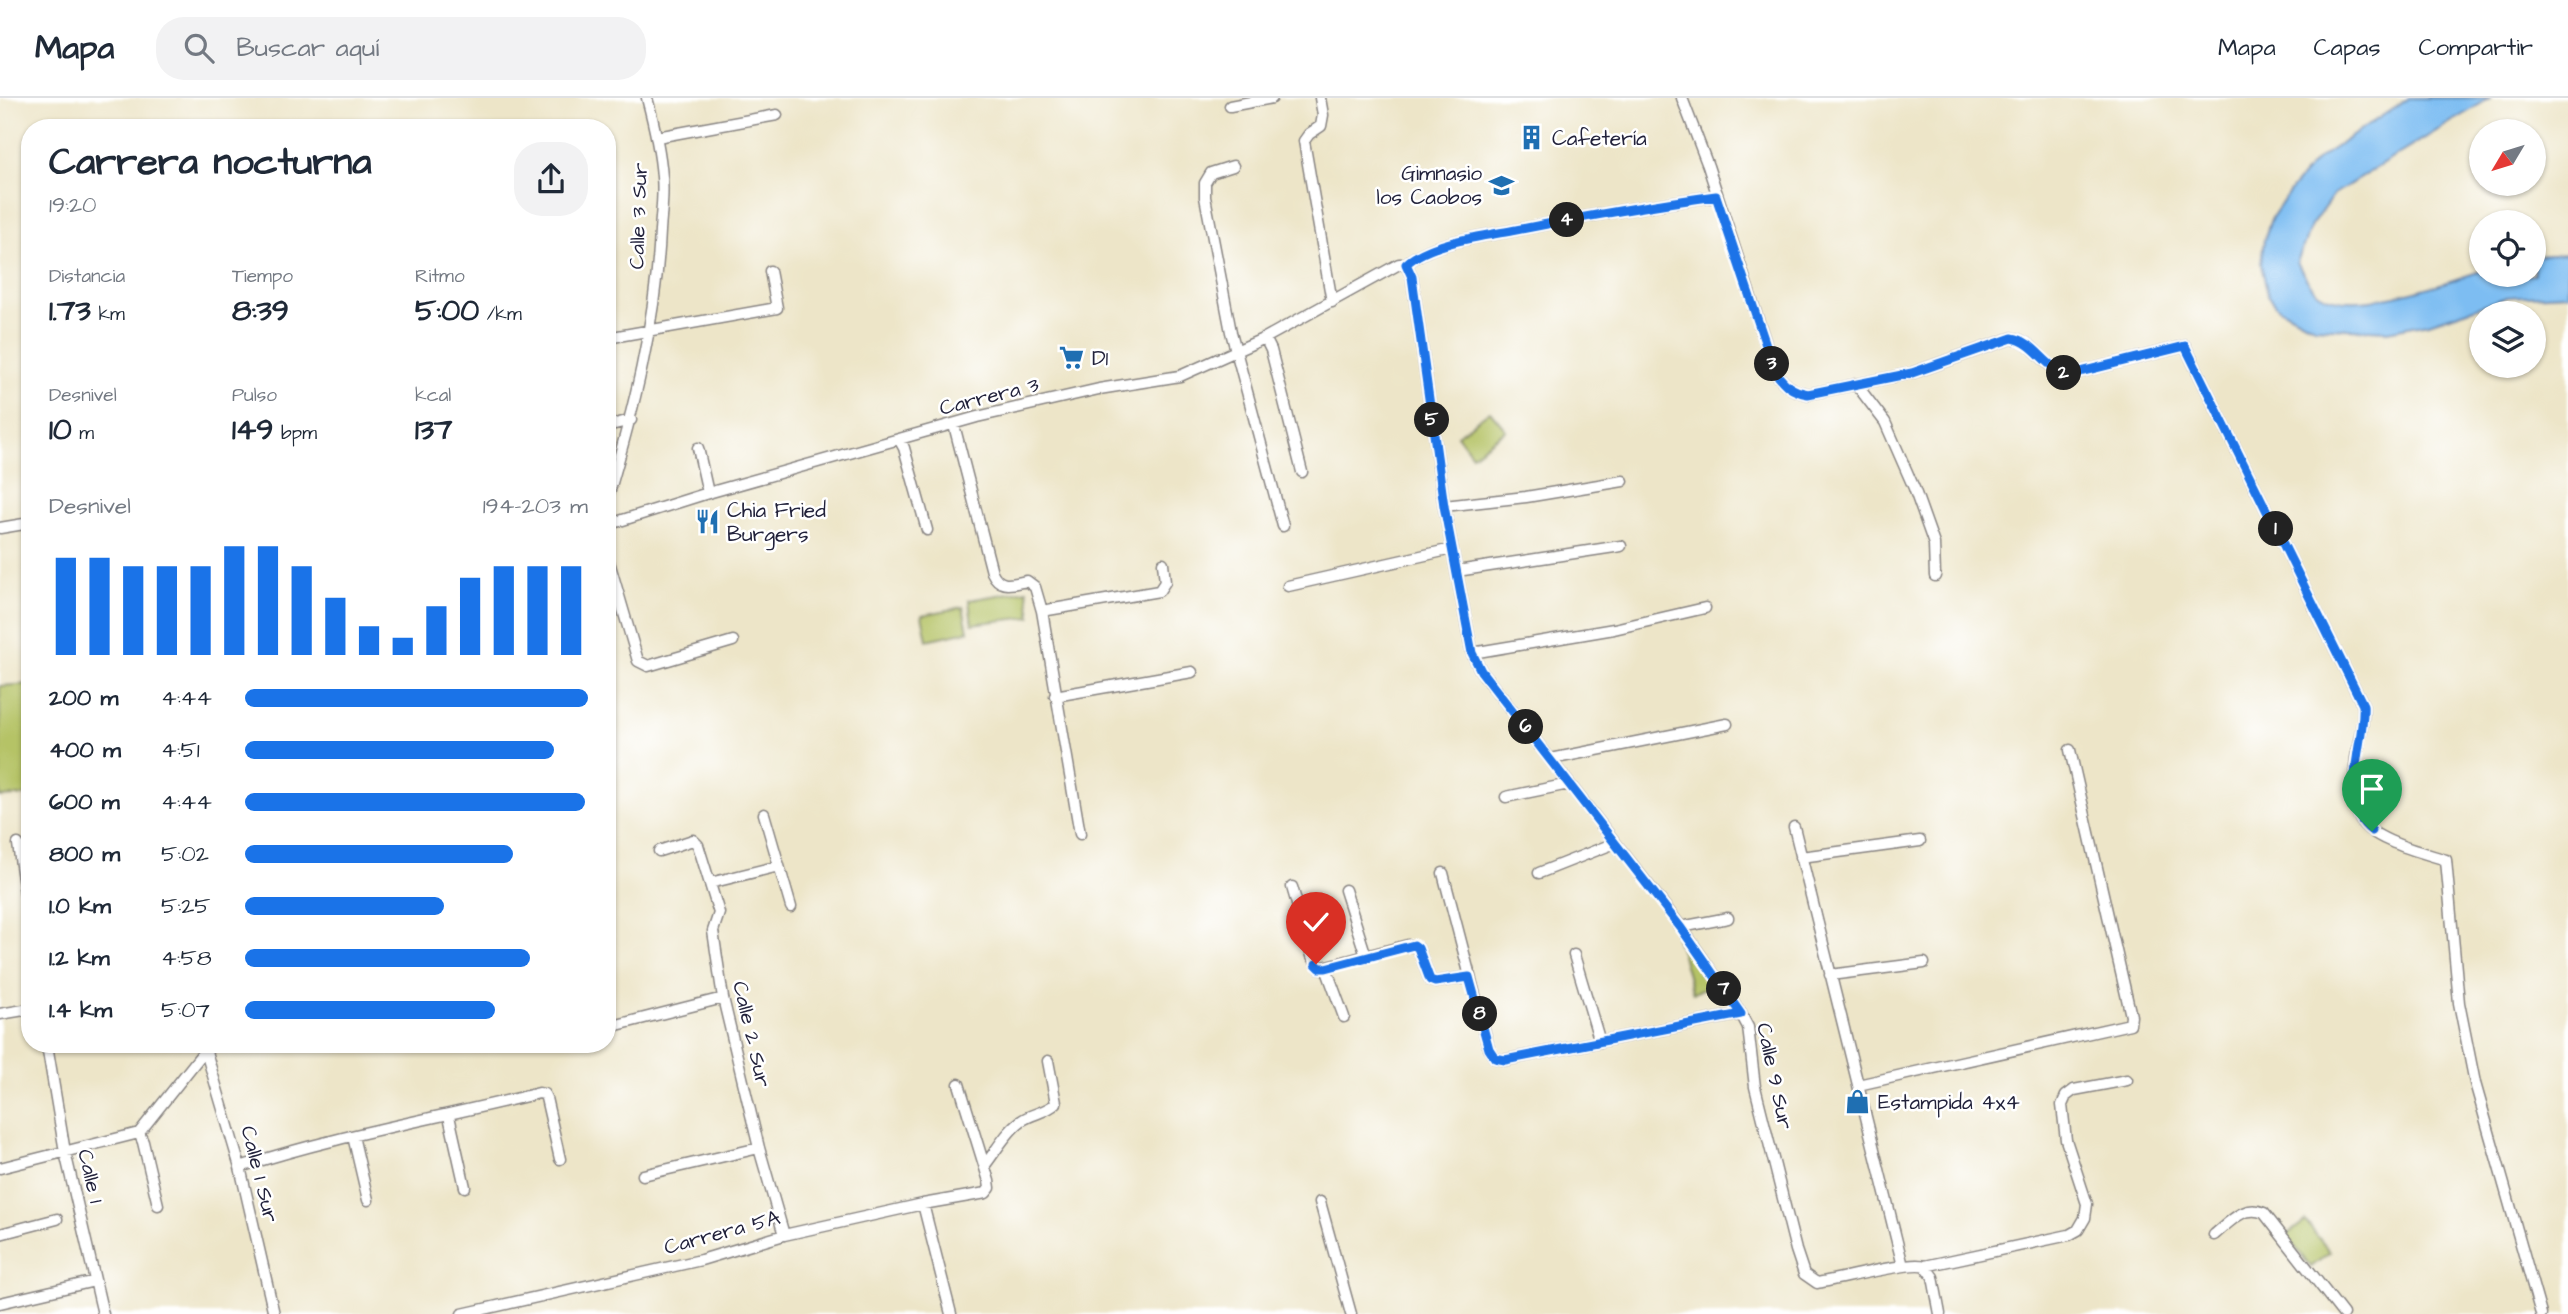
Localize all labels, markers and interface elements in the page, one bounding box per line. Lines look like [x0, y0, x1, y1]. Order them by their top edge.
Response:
search box [156, 17, 646, 80]
text: Mapa [35, 25, 114, 71]
icon: search [180, 29, 218, 67]
text: Buscar aquí [236, 30, 379, 66]
text: Mapa [2218, 31, 2276, 65]
text: Capas [2314, 31, 2380, 65]
text: Compartir [2418, 31, 2533, 65]
north arrow [2469, 119, 2546, 196]
map controls [2469, 119, 2546, 378]
building icon: Cafetería [1518, 124, 1546, 152]
place label: Cafetería [1552, 124, 1647, 153]
text: Carrera nocturna [49, 137, 372, 189]
button: share [514, 142, 588, 216]
place label: Gimnasio los Caobos [1376, 159, 1482, 212]
street label: Calle 3 Sur [622, 162, 655, 270]
school or university icon: Gimnasio los Caobos [1488, 171, 1516, 199]
text: 19:20 [49, 189, 97, 221]
pin: 4 [1550, 202, 1584, 238]
text: 4 [1560, 206, 1573, 233]
button: locate [2469, 210, 2546, 287]
text: Distancia [49, 263, 125, 290]
text: Tiempo [232, 263, 293, 290]
text: Ritmo [415, 263, 465, 290]
text: 1.73 [49, 290, 91, 332]
text: 8:39 [232, 290, 289, 332]
text: 5:00 [415, 290, 479, 332]
text: km [91, 301, 125, 328]
text: /km [479, 301, 522, 328]
button: layers [2469, 301, 2546, 378]
supermarket icon: D1 [1058, 344, 1086, 372]
place label: D1 [1092, 344, 1109, 373]
pin: 3 [1754, 346, 1790, 382]
text: 3 [1767, 350, 1776, 377]
pin: 2 [2046, 356, 2082, 390]
text: 2 [2058, 359, 2069, 386]
street label: Carrera 3 [936, 370, 1042, 423]
text: Desnivel [49, 382, 117, 409]
text: Pulso [232, 382, 277, 409]
text: kcal [415, 382, 451, 409]
pin: 5 [1414, 402, 1450, 438]
text: 5 [1425, 406, 1438, 433]
text: 10 [49, 409, 72, 451]
text: 149 [232, 409, 273, 451]
text: 137 [415, 409, 453, 451]
text: m [72, 420, 94, 447]
text: bpm [273, 420, 317, 447]
text: Desnivel [49, 490, 131, 522]
text: 194–203 m [483, 490, 588, 522]
place label: Chia Fried Burgers [727, 496, 826, 551]
restaurant icon: Chia Fried Burgers [693, 508, 721, 536]
pin: 1 [2258, 512, 2294, 546]
text: 1 [2274, 515, 2277, 542]
text: 200 m [49, 682, 118, 714]
text: 4:44 [161, 682, 212, 714]
pin: 6 [1508, 710, 1544, 744]
text: 6 [1520, 713, 1531, 740]
text: 400 m [49, 734, 121, 766]
text: 4:51 [161, 734, 200, 766]
pin [2342, 759, 2402, 831]
icon: arrive [2353, 770, 2391, 808]
text: 600 m [49, 786, 120, 818]
text: 4:44 [161, 786, 212, 818]
text: 800 m [49, 838, 120, 870]
text: 5:02 [161, 838, 209, 870]
text: 1.0 km [49, 890, 111, 922]
text: 5:25 [161, 890, 211, 922]
pin [1286, 892, 1346, 964]
icon: check [1297, 903, 1335, 941]
text: 1.2 km [49, 942, 110, 974]
text: 4:58 [161, 942, 212, 974]
pin: 7 [1706, 972, 1742, 1006]
text: 7 [1718, 975, 1729, 1002]
street label: Calle 2 Sur [725, 978, 778, 1090]
text: 1.4 km [49, 994, 112, 1026]
text: 5:07 [161, 994, 210, 1026]
pin: 8 [1462, 996, 1498, 1032]
text: 8 [1473, 1000, 1486, 1027]
street label: Calle 9 Sur [1749, 1020, 1800, 1132]
shop icon: Estampida 4x4 [1844, 1088, 1872, 1116]
place label: Estampida 4x4 [1878, 1088, 2020, 1118]
street label: Calle 1 Sur [233, 1123, 286, 1226]
street label: Calle 1 [70, 1146, 111, 1206]
street label: Carrera 5A [661, 1203, 784, 1262]

